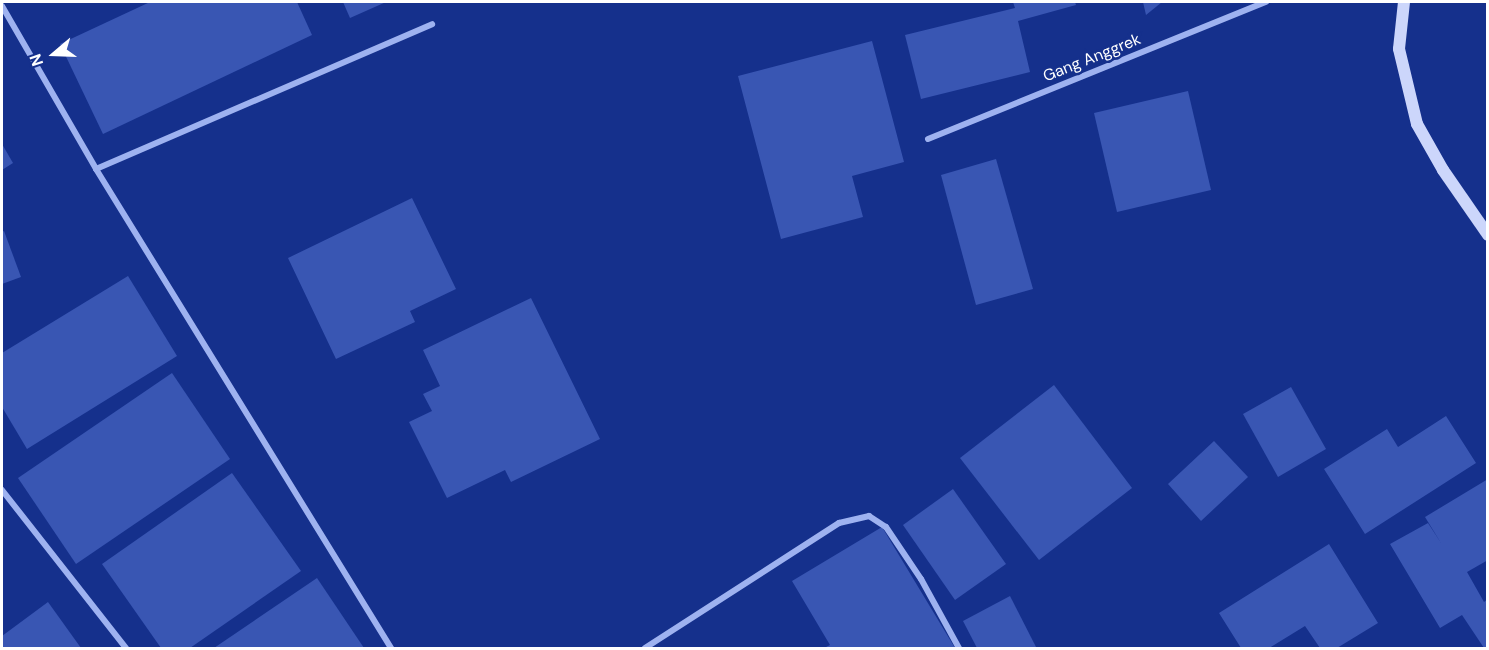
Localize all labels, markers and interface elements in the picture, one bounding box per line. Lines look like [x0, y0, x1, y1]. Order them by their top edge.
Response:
north arrow [24, 24, 84, 84]
street label: Gang Anggrek [1040, 30, 1144, 86]
text: N [25, 51, 48, 69]

